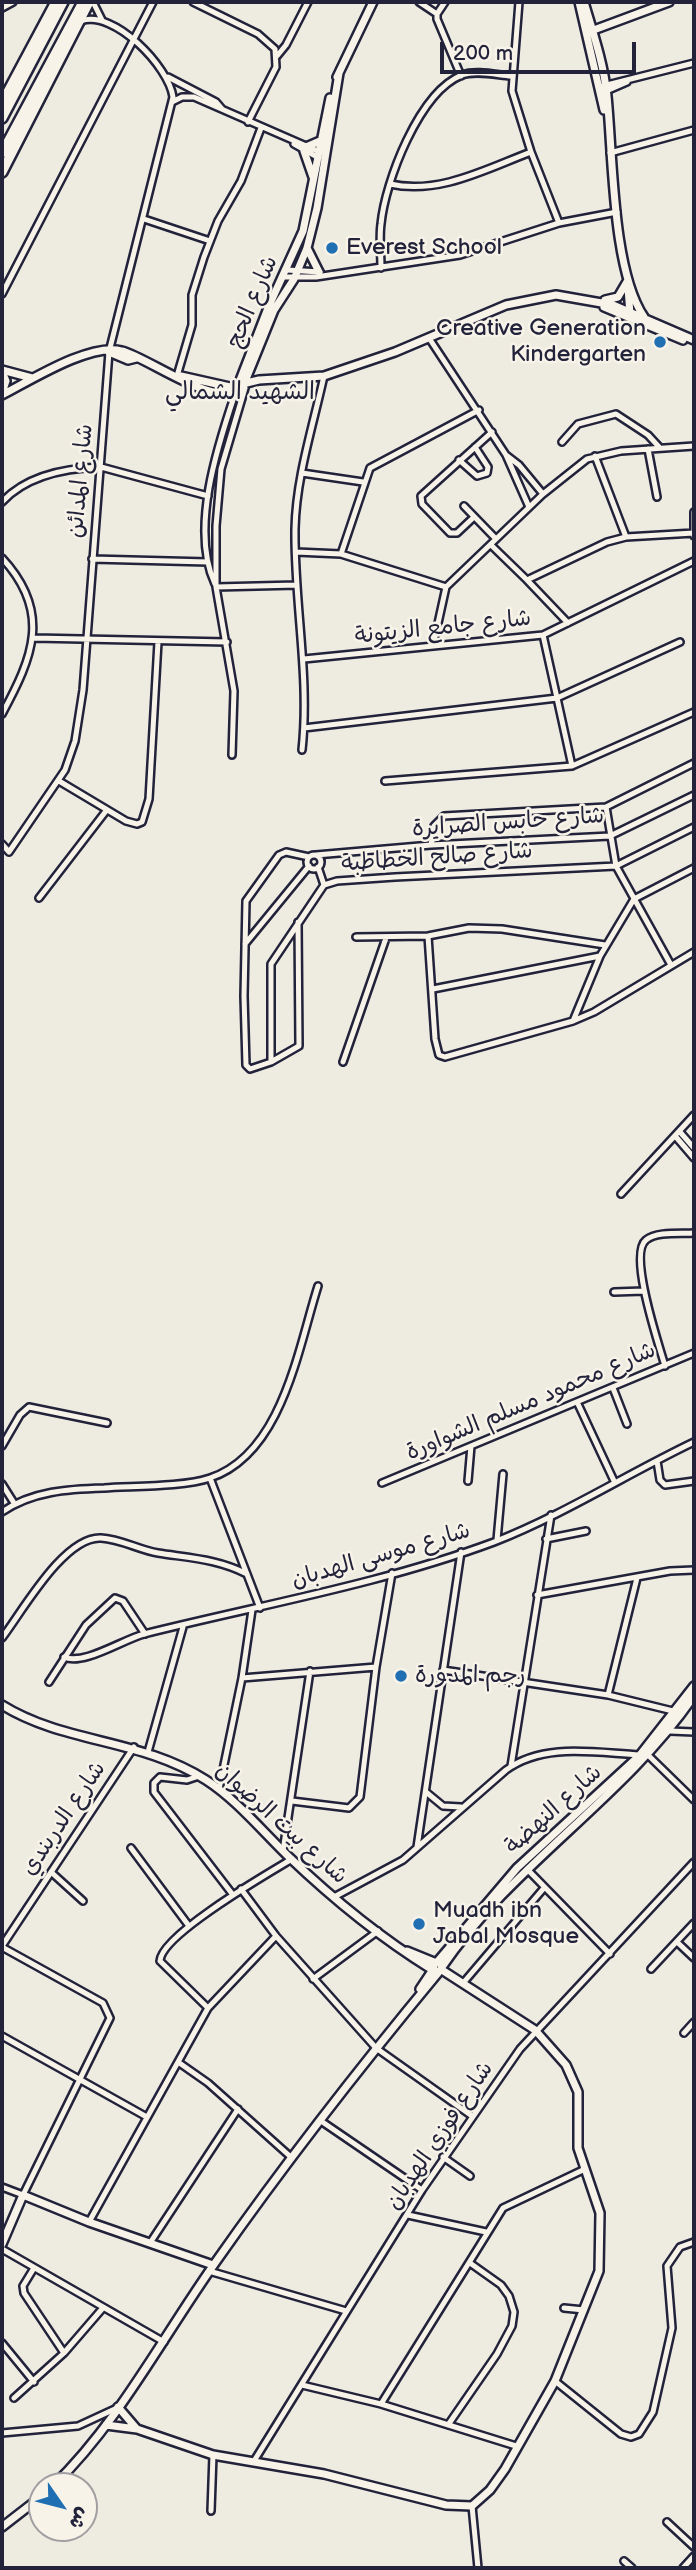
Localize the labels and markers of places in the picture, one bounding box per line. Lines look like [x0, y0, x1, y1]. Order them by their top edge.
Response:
place label: Everest School [346, 234, 502, 262]
marker: Everest School [324, 240, 340, 256]
place label: Creative Generation Kindergarten [436, 315, 646, 369]
marker: Creative Generation Kindergarten [652, 334, 668, 350]
place label: رجم المدورة [415, 1662, 525, 1690]
marker: رجم المدورة [393, 1668, 409, 1684]
place label: Muadh ibn Jabal Mosque [433, 1897, 579, 1951]
marker: Muadh ibn Jabal Mosque [411, 1916, 427, 1932]

